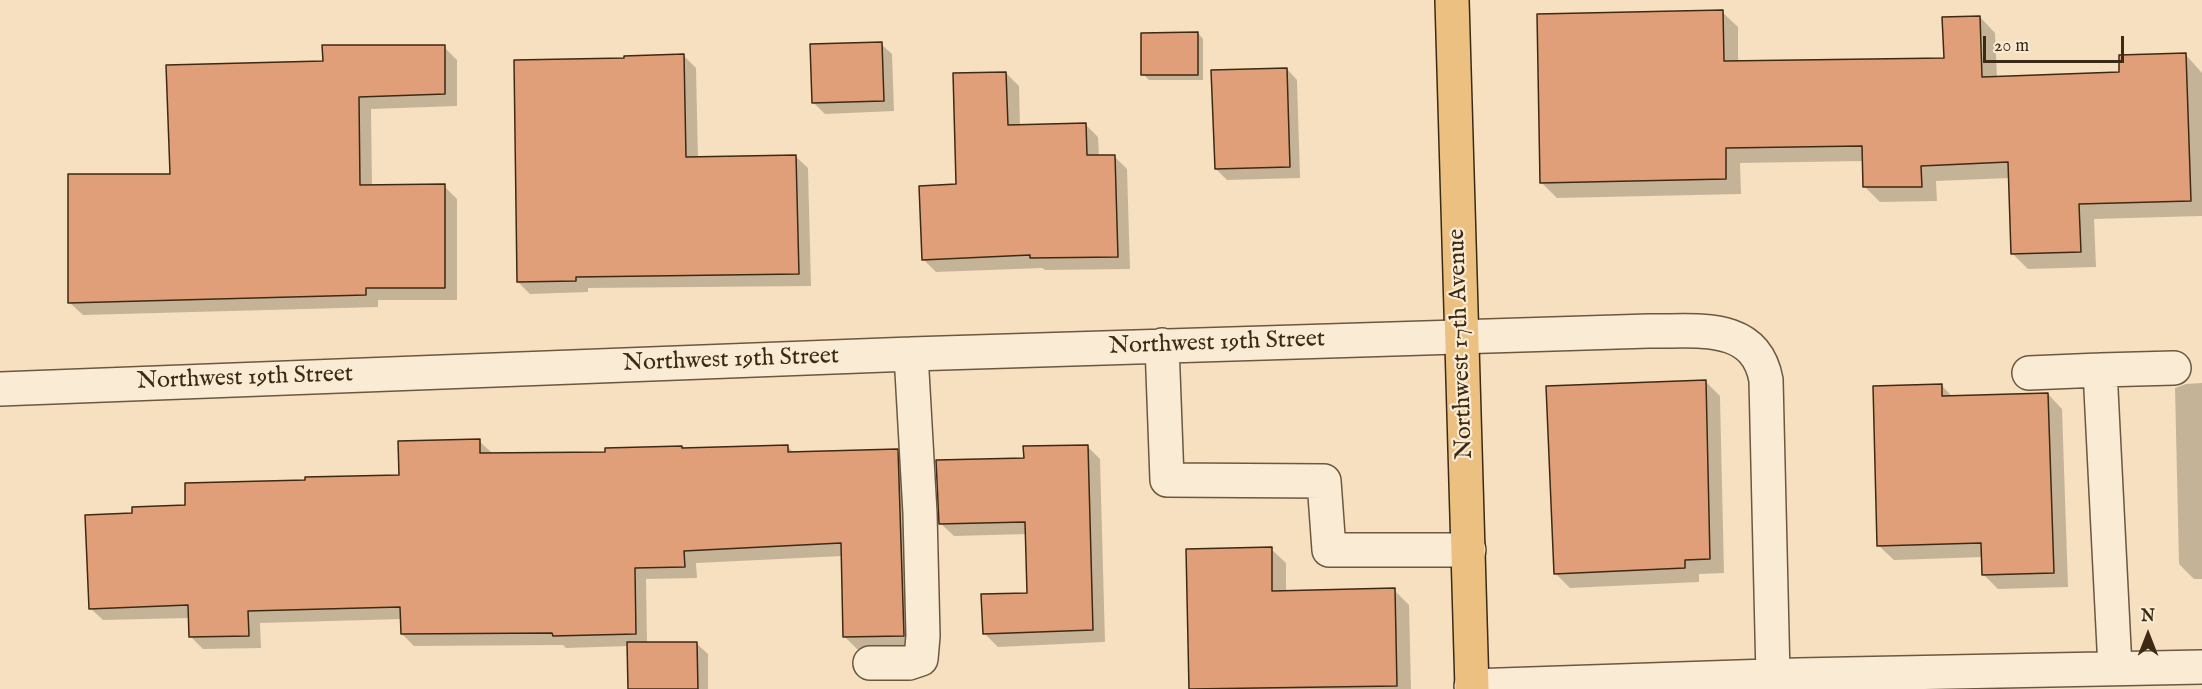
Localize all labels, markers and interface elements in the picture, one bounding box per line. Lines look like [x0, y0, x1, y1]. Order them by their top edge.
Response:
scale bar [1986, 24, 2127, 62]
text: 20 m [1994, 35, 2029, 58]
street label: Northwest 17th Avenue [1444, 228, 1480, 460]
street label: Northwest 19th Street [1108, 326, 1326, 362]
street label: Northwest 19th Street [622, 343, 840, 379]
street label: Northwest 19th Street [136, 361, 354, 397]
north arrow [2118, 605, 2178, 665]
text: N [2141, 607, 2155, 627]

